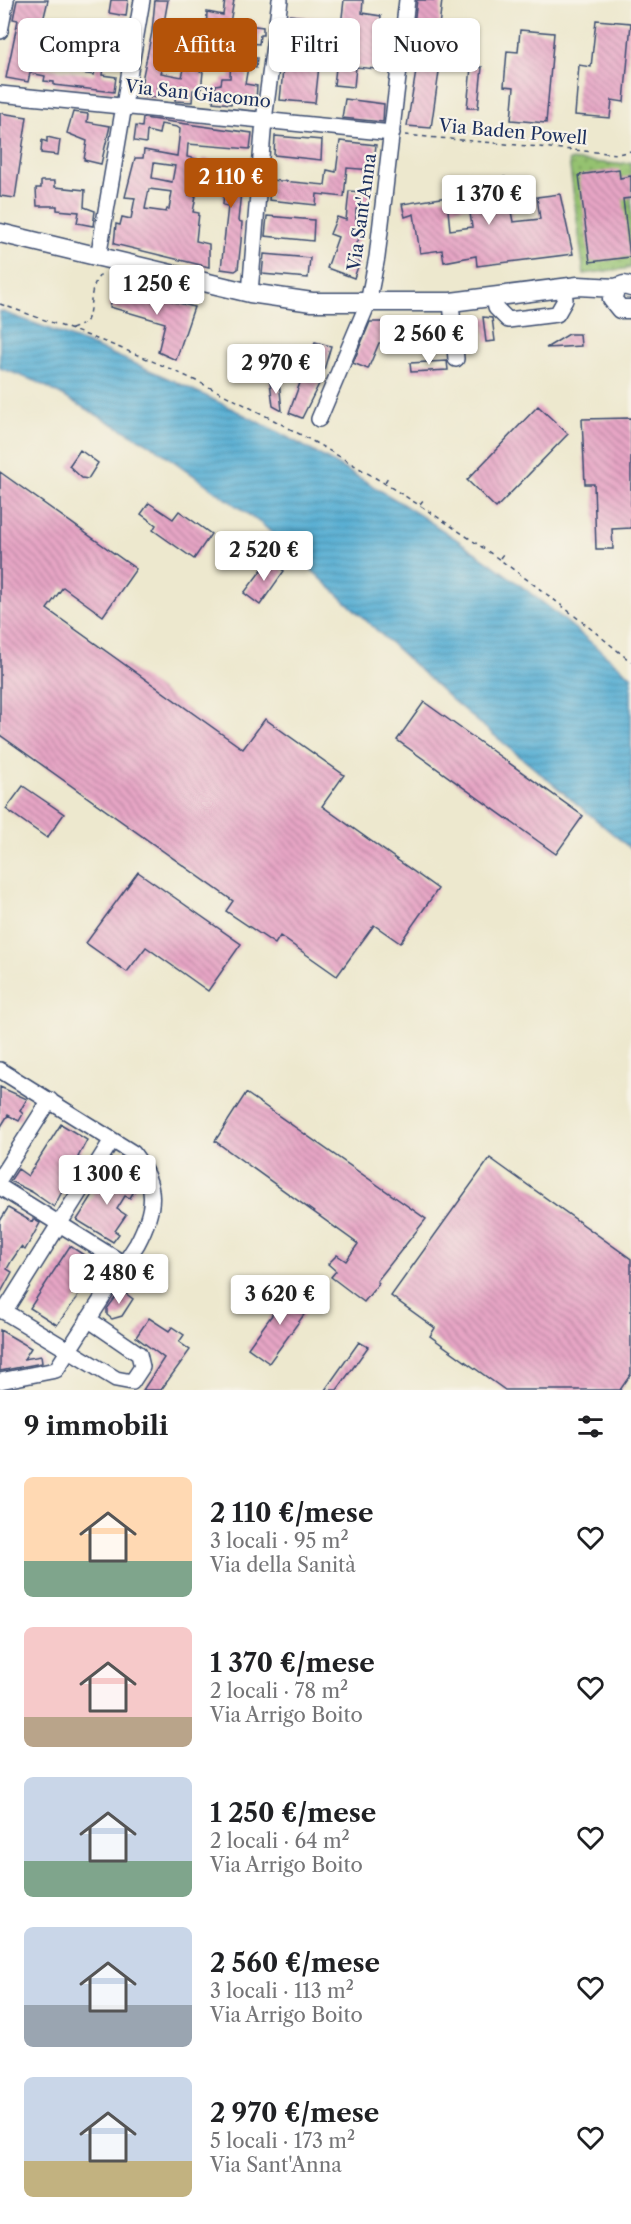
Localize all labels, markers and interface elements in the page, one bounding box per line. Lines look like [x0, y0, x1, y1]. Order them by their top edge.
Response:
chip: Compra [18, 18, 141, 72]
chip: Affitta [153, 18, 257, 72]
chip: Filtri [269, 18, 360, 72]
chip: Nuovo [372, 18, 480, 72]
street label: Via San Giacomo [123, 75, 272, 113]
street label: Via Baden Powell [437, 114, 588, 149]
street label: Via Sant'Anna [343, 151, 381, 273]
pin: 2 110 € [176, 158, 286, 209]
text: 2 110 € [198, 165, 264, 189]
pin: 1 370 € [434, 175, 544, 226]
text: 1 370 € [456, 182, 522, 206]
pin: 1 250 € [102, 265, 212, 316]
text: 1 250 € [123, 272, 191, 296]
pin: 2 560 € [374, 315, 484, 366]
text: 2 560 € [394, 322, 464, 346]
pin: 2 970 € [221, 344, 331, 395]
text: 2 970 € [241, 351, 311, 375]
pin: 2 520 € [209, 531, 319, 582]
text: 2 520 € [229, 538, 299, 562]
pin: 1 300 € [52, 1155, 162, 1206]
text: 1 300 € [73, 1162, 141, 1186]
pin: 2 480 € [64, 1254, 174, 1305]
text: 2 480 € [83, 1261, 155, 1285]
pin: 3 620 € [225, 1275, 335, 1326]
text: 3 620 € [245, 1282, 315, 1306]
text: 9 immobili [24, 1410, 168, 1442]
icon: filters [574, 1410, 607, 1443]
text: 2 110 €/mese [210, 1497, 373, 1529]
icon: home [72, 1501, 144, 1573]
icon: heart [574, 1521, 607, 1554]
text: 3 locali · 95 m² [210, 1529, 349, 1553]
text: Via della Sanità [210, 1553, 356, 1577]
text: 1 370 €/mese [210, 1647, 375, 1679]
icon: home [72, 1651, 144, 1723]
icon: heart [574, 1671, 607, 1704]
text: 2 locali · 78 m² [210, 1679, 348, 1703]
text: Via Arrigo Boito [210, 1703, 363, 1727]
text: 1 250 €/mese [210, 1797, 376, 1829]
icon: home [72, 1801, 144, 1873]
icon: heart [574, 1821, 607, 1854]
text: 2 locali · 64 m² [210, 1829, 350, 1853]
text: Via Arrigo Boito [210, 1853, 363, 1877]
text: 2 560 €/mese [210, 1947, 380, 1979]
icon: home [72, 1951, 144, 2023]
icon: heart [574, 1971, 607, 2004]
text: 3 locali · 113 m² [210, 1979, 354, 2003]
text: Via Arrigo Boito [210, 2003, 363, 2027]
text: 2 970 €/mese [210, 2097, 379, 2129]
icon: home [72, 2101, 144, 2173]
icon: heart [574, 2121, 607, 2154]
text: 5 locali · 173 m² [210, 2129, 355, 2153]
text: Via Sant'Anna [210, 2153, 342, 2177]

